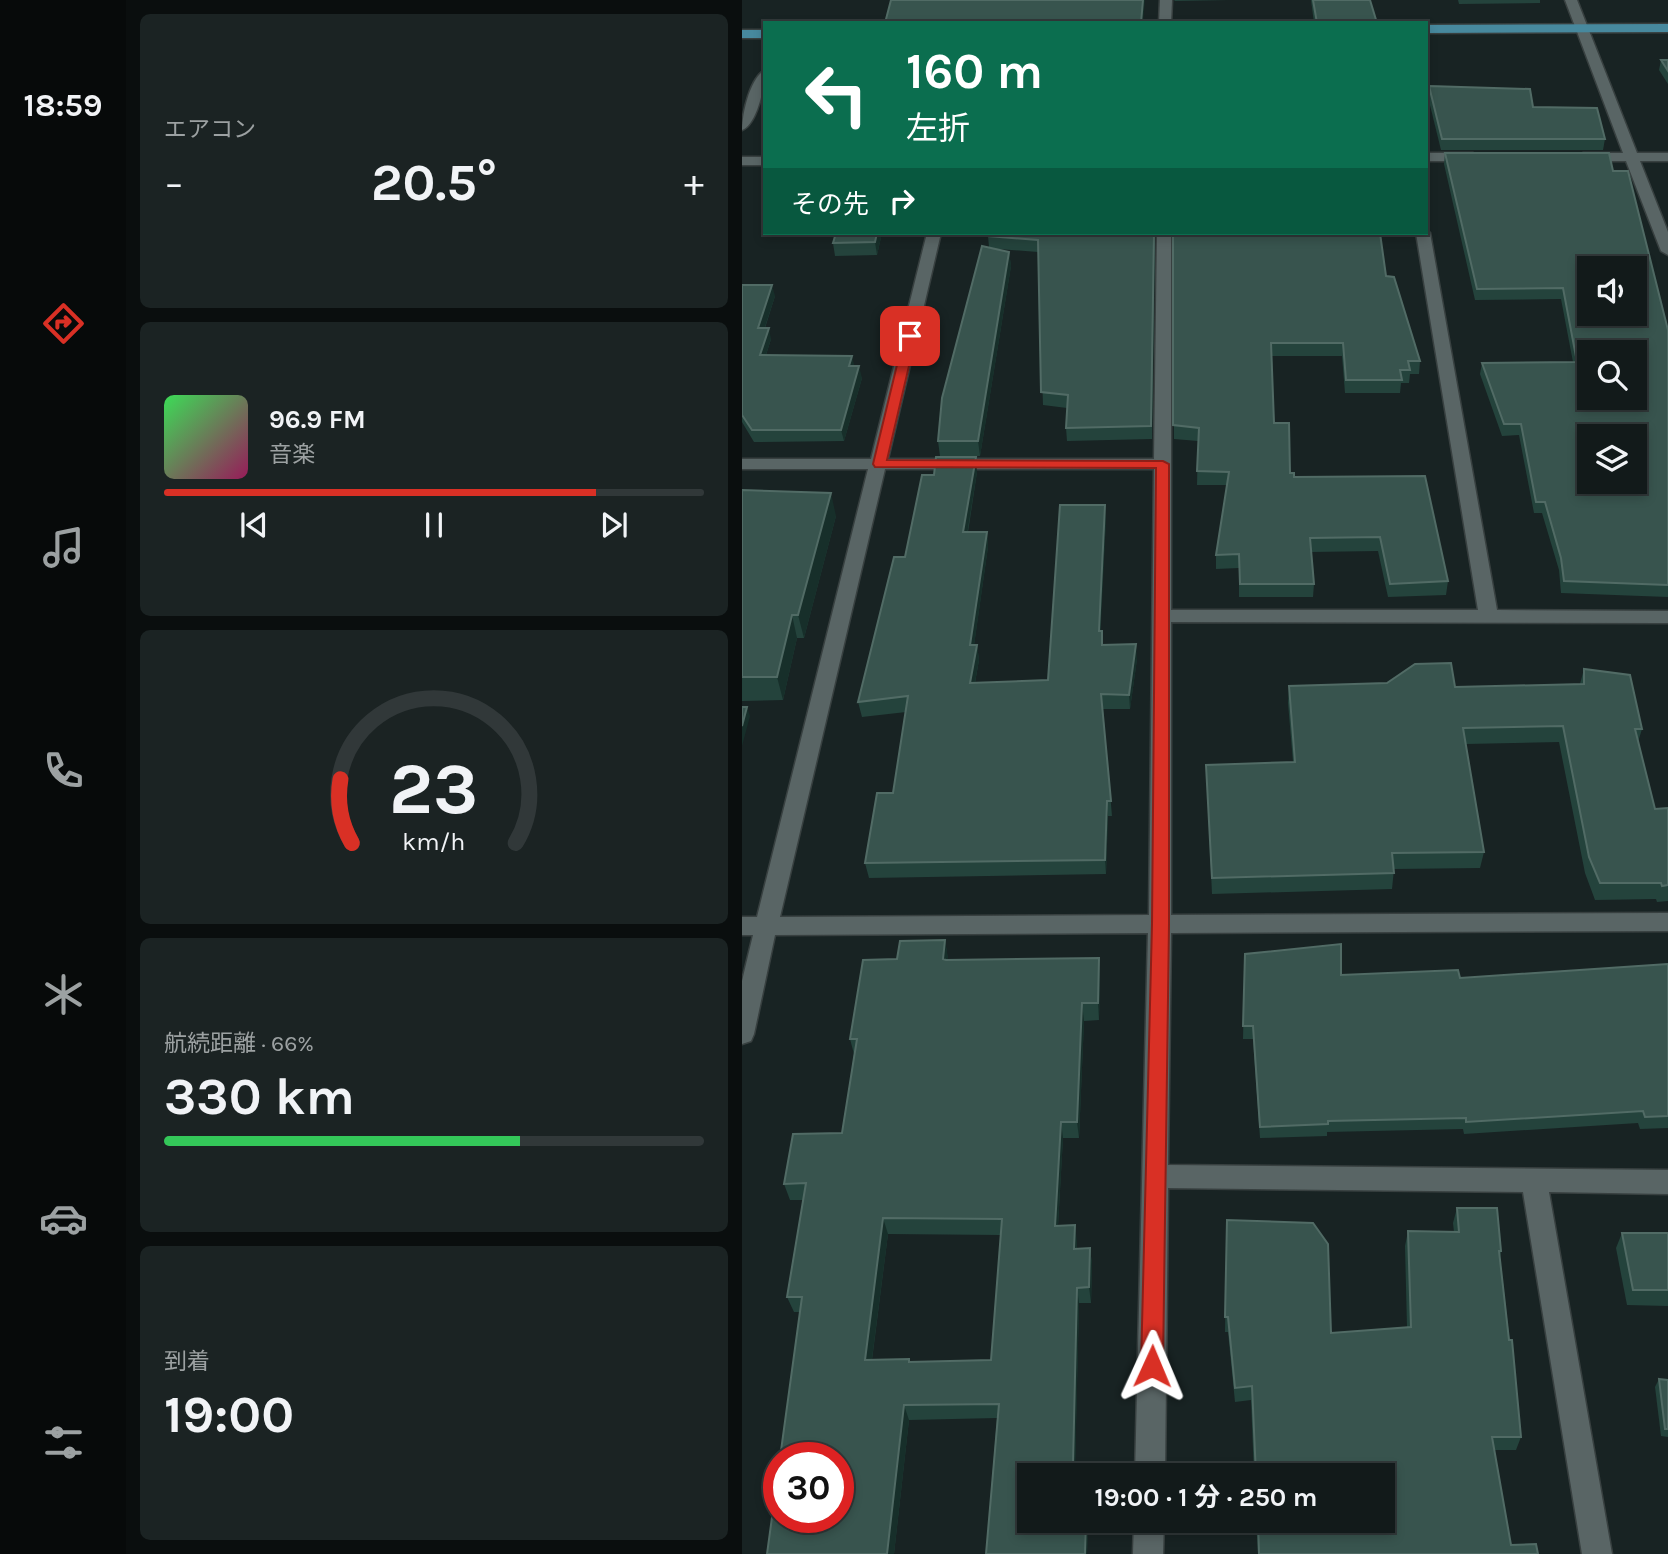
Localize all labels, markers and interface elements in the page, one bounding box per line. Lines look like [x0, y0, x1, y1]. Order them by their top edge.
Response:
text: 160 m [906, 43, 1043, 100]
icon: left [791, 49, 882, 140]
text: 18:59 [24, 87, 102, 124]
text: 左折 [906, 110, 970, 147]
text: エアコン [164, 116, 256, 143]
text: 20.5° [371, 152, 497, 213]
text: − [164, 161, 184, 206]
text: + [684, 161, 704, 206]
icon: right [883, 182, 921, 220]
text: その先 [791, 189, 869, 220]
map controls [1577, 256, 1647, 494]
button: sound [1577, 256, 1647, 326]
icon: directions [39, 299, 88, 348]
pin [880, 306, 940, 366]
icon: arrive [891, 317, 929, 355]
button: search [1577, 340, 1647, 410]
text: 96.9 FM [269, 404, 366, 435]
button: layers [1577, 424, 1647, 494]
text: 音楽 [269, 441, 315, 468]
icon: previous [235, 506, 273, 544]
icon: pause [415, 506, 453, 544]
icon: next [595, 506, 633, 544]
icon: music [39, 523, 88, 572]
icon: phone [39, 746, 88, 795]
text: 23 [389, 746, 479, 831]
text: km/h [402, 827, 466, 856]
icon: climate [39, 970, 88, 1019]
text: 航続距離 · 66% [164, 1030, 314, 1057]
text: 330 km [164, 1066, 355, 1127]
icon: car [39, 1194, 88, 1243]
position arrow [1115, 1329, 1189, 1403]
text: 到着 [164, 1348, 210, 1375]
text: 19:00 [164, 1384, 294, 1445]
icon: filters [39, 1418, 88, 1467]
speed limit sign: 30 [763, 1442, 854, 1533]
text: 19:00 · 1 分 · 250 m [1095, 1482, 1317, 1513]

